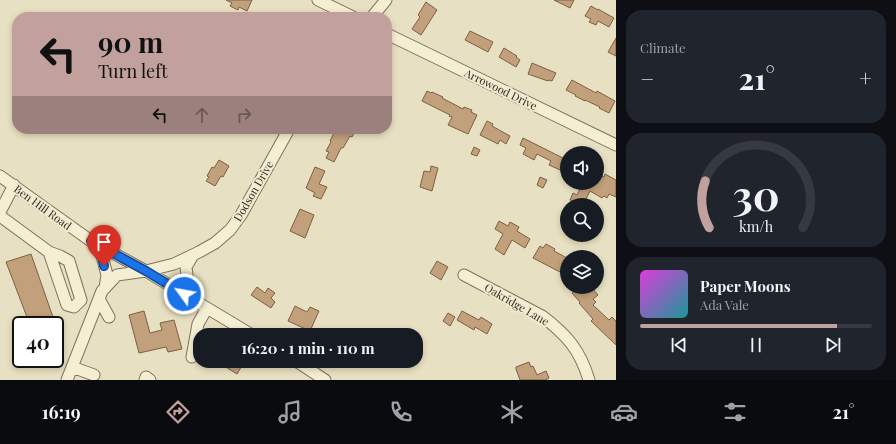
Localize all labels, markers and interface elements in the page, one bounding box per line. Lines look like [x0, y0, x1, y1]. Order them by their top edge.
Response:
text: 90 m [98, 23, 163, 60]
icon: left [32, 28, 84, 80]
text: Climate [640, 39, 686, 56]
text: 21° [738, 58, 775, 98]
text: Turn left [98, 59, 168, 83]
text: − [640, 63, 654, 93]
text: + [859, 63, 872, 93]
street label: Arrowood Drive [461, 65, 540, 113]
icon: left [149, 104, 171, 126]
icon: ahead [191, 104, 213, 126]
icon: right [233, 104, 255, 126]
map controls [560, 146, 604, 294]
button: sound [560, 146, 604, 190]
street label: Dodson Drive [230, 158, 277, 224]
text: 30 [732, 166, 780, 221]
street label: Ben Hill Road [11, 181, 75, 233]
button: search [560, 198, 604, 242]
text: km/h [739, 217, 774, 236]
pin [87, 225, 121, 266]
icon: arrive [93, 231, 115, 253]
button: layers [560, 250, 604, 294]
position arrow [163, 273, 205, 315]
text: Paper Moons [700, 276, 791, 296]
street label: Oakridge Lane [482, 279, 552, 329]
text: Ada Vale [700, 296, 749, 313]
speed limit sign: 40 [12, 316, 64, 368]
icon: previous [668, 334, 690, 356]
icon: pause [745, 334, 767, 356]
icon: next [822, 334, 844, 356]
text: 16:20 · 1 min · 110 m [241, 338, 375, 358]
icon: directions [164, 398, 192, 426]
icon: music [276, 398, 304, 426]
icon: phone [387, 398, 415, 426]
icon: climate [498, 398, 526, 426]
icon: car [610, 398, 638, 426]
icon: filters [721, 398, 749, 426]
text: 16:19 [42, 400, 81, 424]
text: 21° [832, 400, 854, 424]

